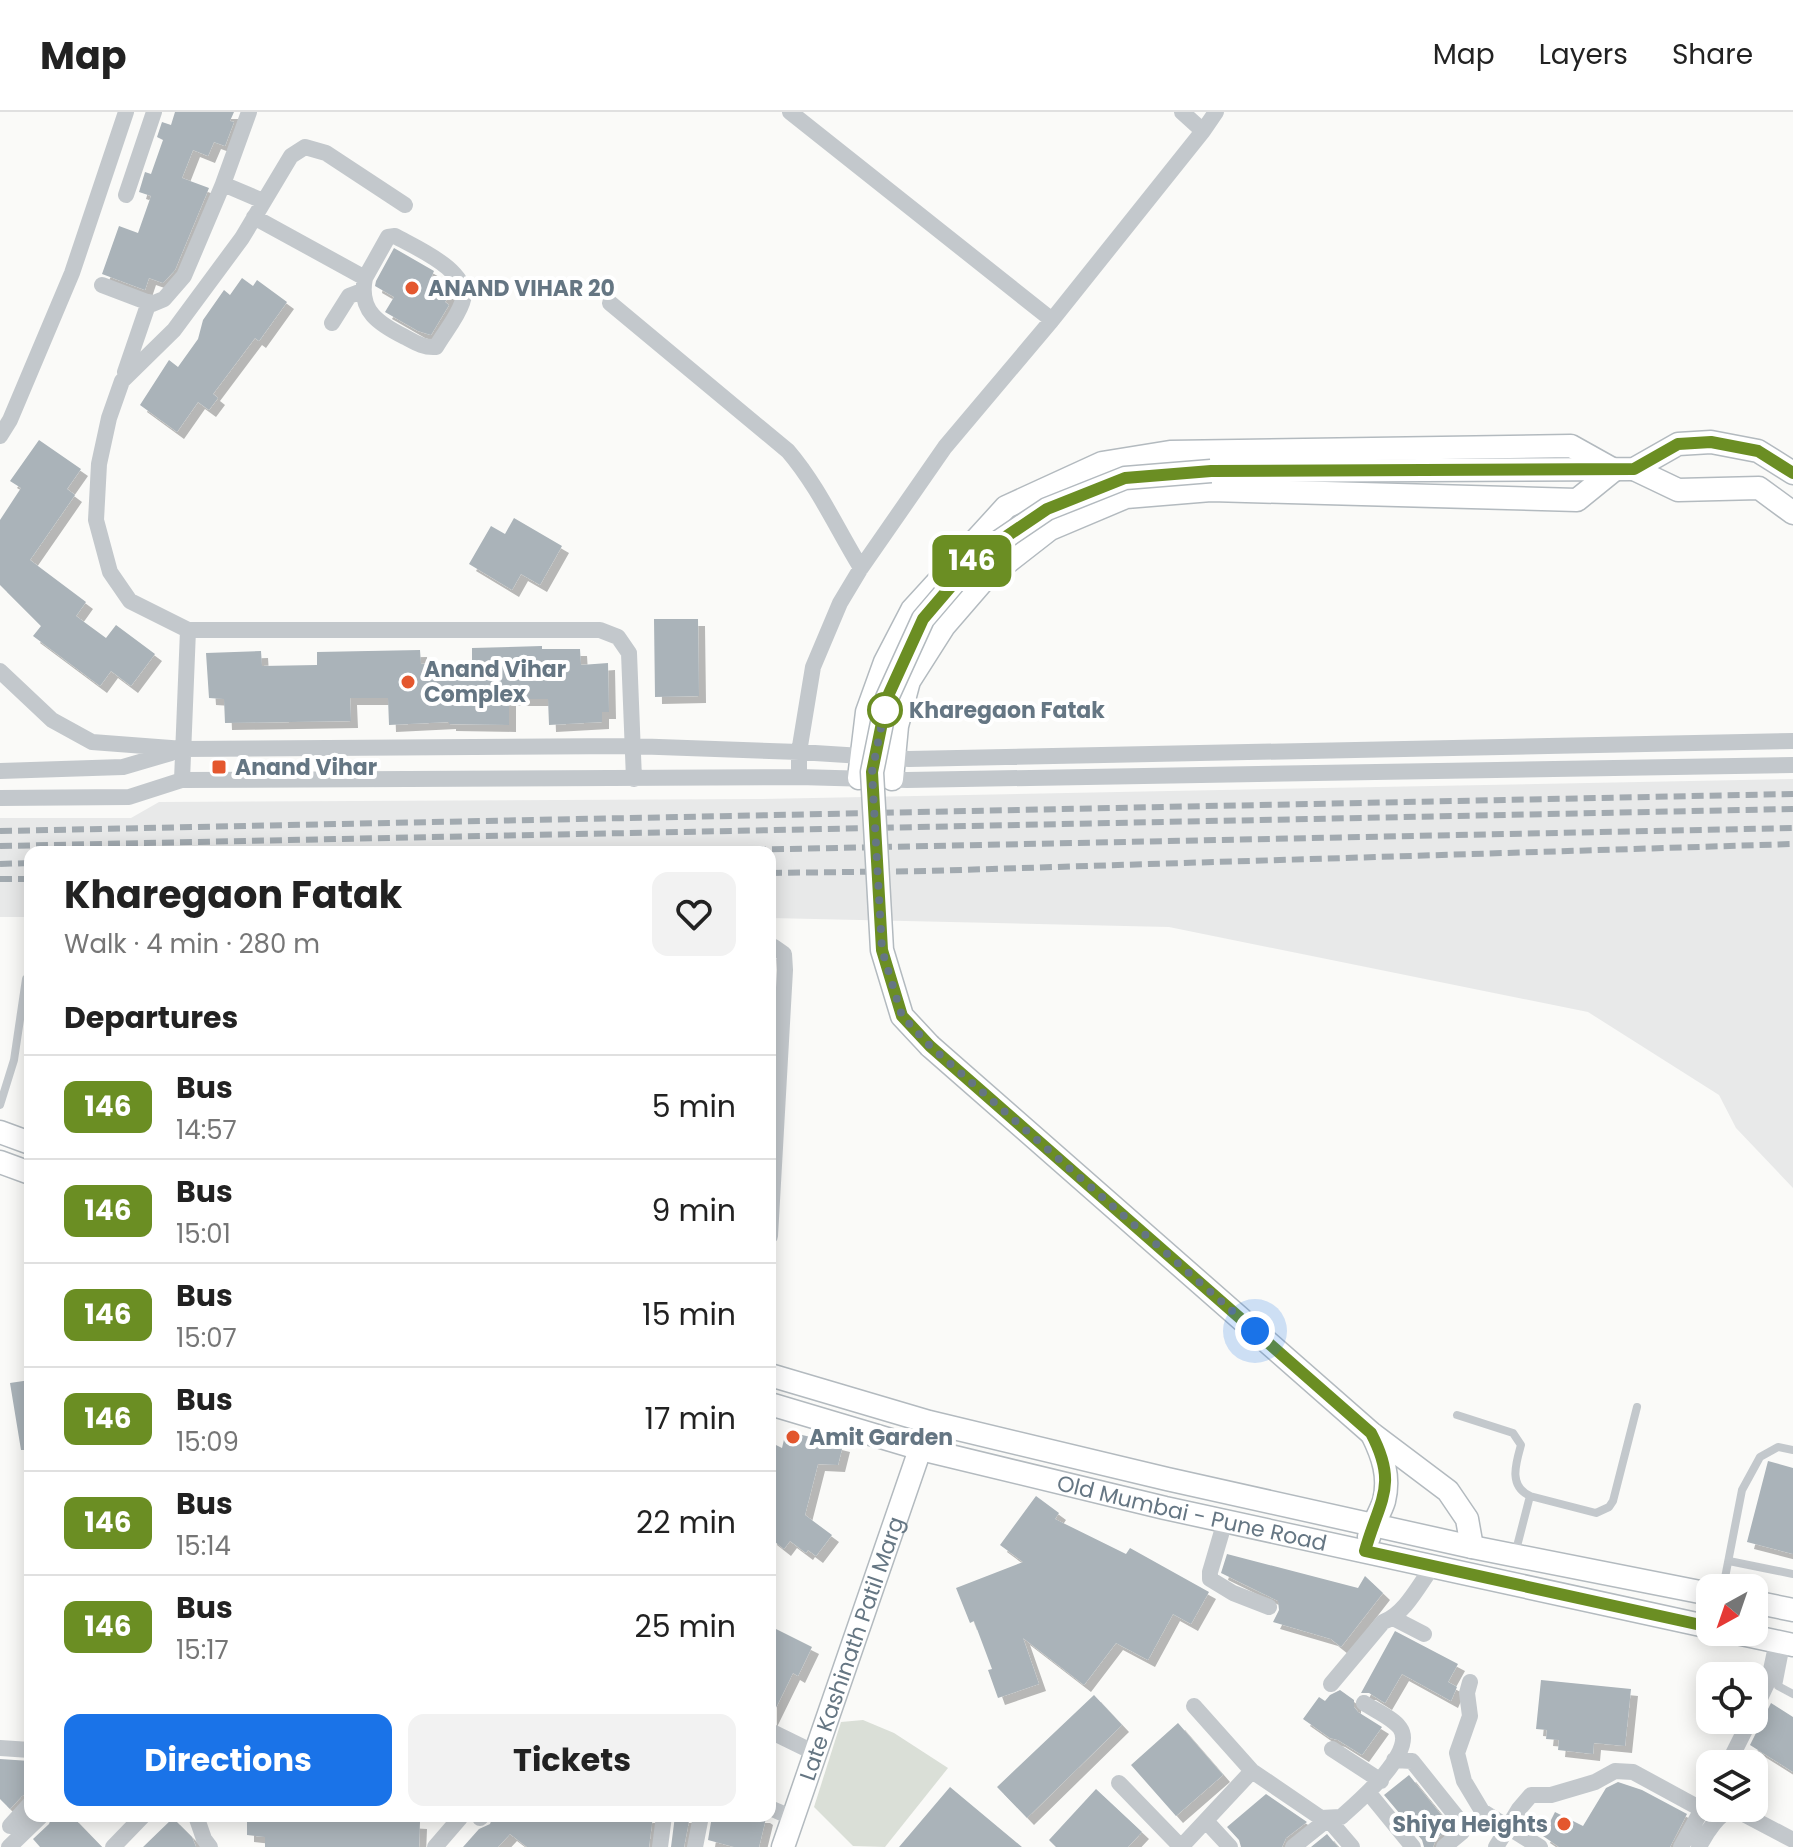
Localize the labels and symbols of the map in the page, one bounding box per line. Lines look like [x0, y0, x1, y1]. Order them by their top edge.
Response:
place label: ANAND VIHAR 20 [428, 273, 615, 304]
marker: ANAND VIHAR 20 [403, 279, 421, 297]
line badge: 146 [926, 535, 1018, 587]
place label: Anand Vihar Complex [424, 654, 566, 710]
marker: Anand Vihar Complex [399, 673, 417, 691]
marker: Kharegaon Fatak [868, 693, 902, 727]
place label: Kharegaon Fatak [909, 695, 1105, 726]
place label: Anand Vihar [235, 752, 377, 783]
marker: Anand Vihar [210, 758, 228, 776]
your location [1235, 1311, 1275, 1351]
place label: Amit Garden [809, 1422, 953, 1453]
marker: Amit Garden [784, 1428, 802, 1446]
street label: Old Mumbai - Pune Road [1054, 1467, 1330, 1558]
street label: Late Kashinath Patil Marg [792, 1512, 911, 1785]
north arrow [1696, 1574, 1768, 1646]
place label: Shiya Heights [1393, 1809, 1548, 1840]
marker: Shiya Heights [1555, 1815, 1573, 1833]

